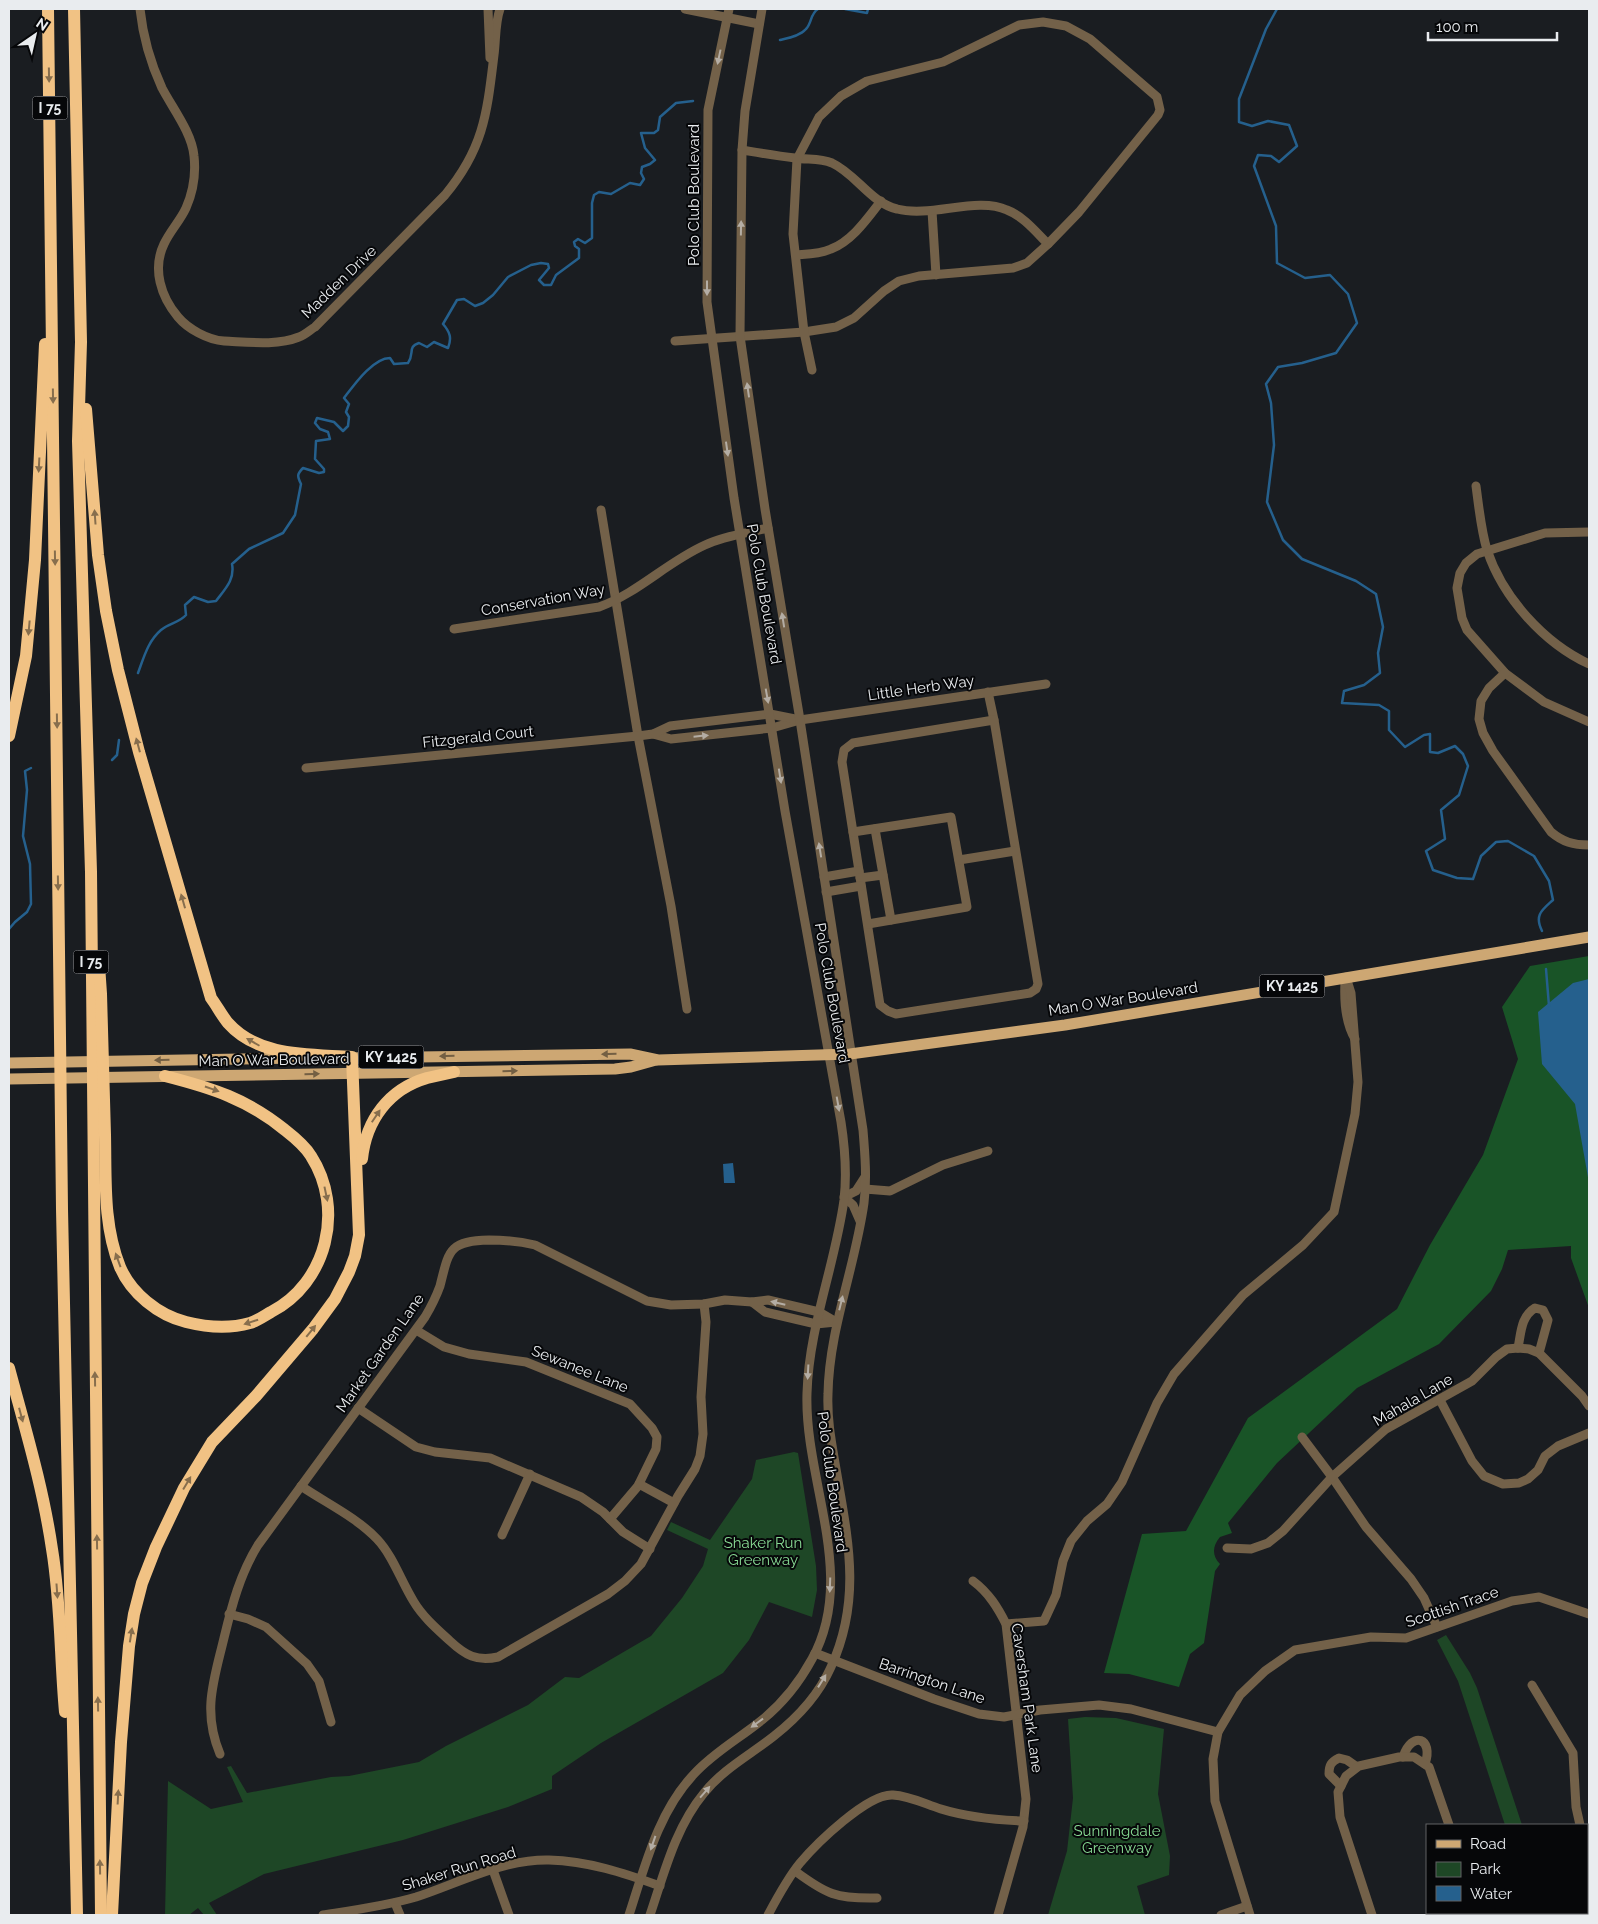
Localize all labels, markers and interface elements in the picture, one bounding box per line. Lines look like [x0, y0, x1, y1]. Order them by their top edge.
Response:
north arrow [10, 10, 60, 60]
scale bar [1428, 10, 1557, 42]
text: N [33, 15, 51, 34]
text: 100 m [1436, 18, 1478, 36]
one-way arrow [715, 49, 723, 64]
one-way arrow [45, 67, 53, 83]
road number: I 75 [32, 96, 68, 120]
street label: Polo Club Boulevard [685, 124, 703, 266]
one-way arrow [737, 220, 745, 236]
street label: Madden Drive [298, 242, 380, 322]
one-way arrow [703, 280, 711, 296]
one-way arrow [744, 382, 752, 398]
one-way arrow [49, 388, 57, 404]
one-way arrow [723, 441, 731, 457]
one-way arrow [35, 458, 43, 474]
one-way arrow [90, 509, 98, 525]
street label: Polo Club Boulevard [743, 522, 785, 666]
one-way arrow [51, 550, 59, 566]
street label: Conservation Way [480, 580, 606, 620]
one-way arrow [779, 612, 787, 628]
one-way arrow [25, 620, 33, 636]
street label: Little Herb Way [867, 672, 975, 704]
one-way arrow [764, 688, 772, 704]
one-way arrow [53, 713, 61, 729]
street label: Fitzgerald Court [422, 722, 534, 752]
one-way arrow [693, 731, 709, 739]
one-way arrow [133, 738, 141, 753]
one-way arrow [776, 769, 784, 785]
one-way arrow [815, 841, 823, 857]
one-way arrow [54, 875, 62, 891]
one-way arrow [178, 894, 186, 909]
street label: Polo Club Boulevard [811, 921, 853, 1065]
road number: I 75 [74, 950, 108, 974]
road number: KY 1425 [1260, 974, 1324, 998]
street label: Man O War Boulevard [1047, 978, 1199, 1020]
one-way arrow [247, 1037, 260, 1046]
road number: KY 1425 [358, 1046, 424, 1068]
street label: Man O War Boulevard [198, 1050, 350, 1070]
one-way arrow [601, 1050, 617, 1058]
one-way arrow [439, 1052, 455, 1060]
one-way arrow [154, 1056, 170, 1064]
one-way arrow [502, 1067, 518, 1075]
one-way arrow [304, 1070, 320, 1078]
one-way arrow [205, 1085, 220, 1093]
one-way arrow [834, 1096, 842, 1112]
one-way arrow [371, 1109, 381, 1123]
one-way arrow [322, 1187, 330, 1203]
one-way arrow [114, 1252, 122, 1267]
street label: Market Garden Lane [332, 1290, 428, 1416]
one-way arrow [837, 1296, 845, 1311]
one-way arrow [771, 1299, 786, 1307]
one-way arrow [243, 1318, 258, 1326]
one-way arrow [306, 1324, 317, 1337]
street label: Sewanee Lane [529, 1341, 631, 1397]
one-way arrow [804, 1364, 812, 1380]
street label: Mahala Lane [1370, 1370, 1456, 1430]
one-way arrow [91, 1371, 99, 1387]
one-way arrow [18, 1407, 26, 1422]
street label: Polo Club Boulevard [813, 1410, 851, 1554]
one-way arrow [182, 1477, 191, 1490]
one-way arrow [93, 1533, 101, 1549]
park label: Shaker Run Greenway [724, 1534, 802, 1569]
one-way arrow [826, 1577, 834, 1593]
one-way arrow [54, 1583, 62, 1599]
street label: Scottish Trace [1403, 1583, 1501, 1631]
street label: Caversham Park Lane [1008, 1622, 1046, 1774]
one-way arrow [127, 1626, 135, 1642]
street label: Barrington Lane [877, 1654, 988, 1708]
one-way arrow [818, 1675, 827, 1688]
one-way arrow [94, 1696, 102, 1712]
one-way arrow [750, 1718, 764, 1728]
one-way arrow [700, 1786, 711, 1799]
one-way arrow [115, 1788, 123, 1804]
park label: Sunningdale Greenway [1073, 1822, 1161, 1857]
legend [1426, 1824, 1588, 1914]
text: Road [1470, 1835, 1506, 1853]
one-way arrow [649, 1836, 656, 1851]
street label: Shaker Run Road [400, 1843, 518, 1895]
one-way arrow [96, 1858, 104, 1874]
text: Park [1470, 1860, 1501, 1878]
text: Water [1470, 1885, 1513, 1903]

